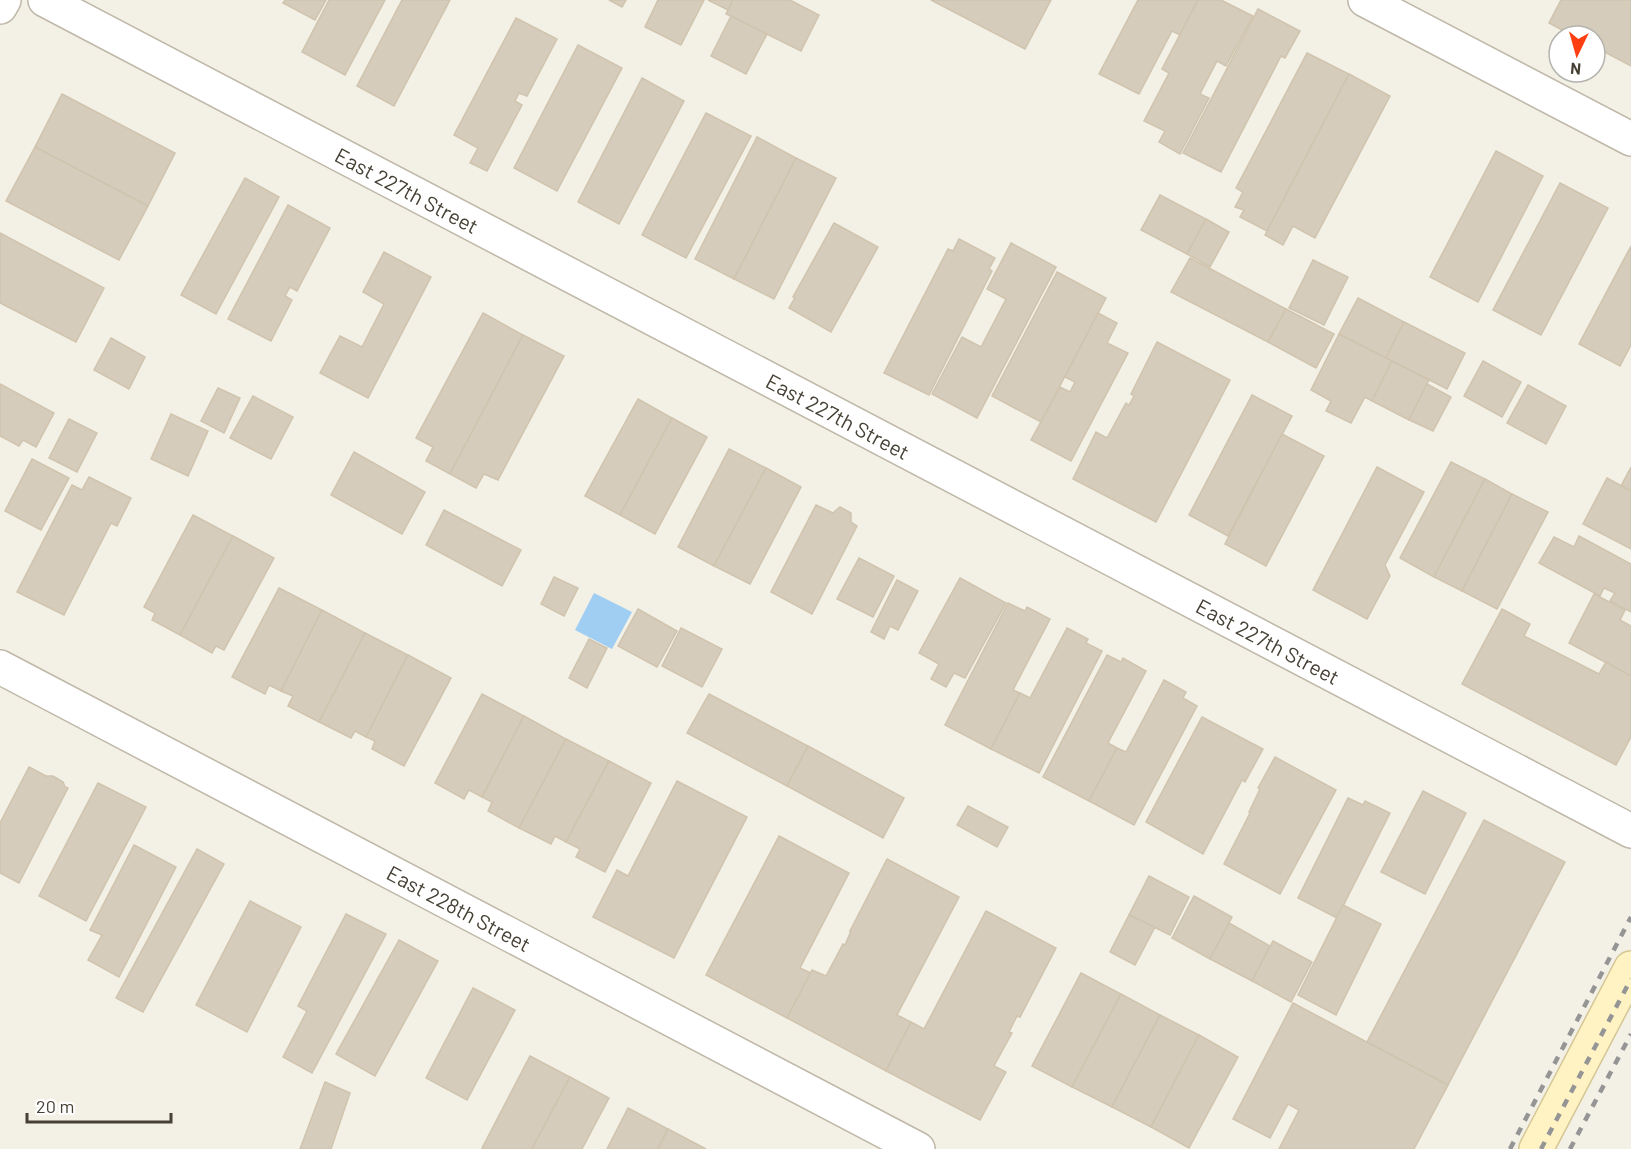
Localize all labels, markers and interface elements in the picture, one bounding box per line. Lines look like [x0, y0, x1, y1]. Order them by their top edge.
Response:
north arrow [1547, 24, 1607, 84]
text: N [1570, 60, 1582, 79]
street label: East 227th Street [331, 142, 483, 238]
street label: East 227th Street [762, 368, 914, 464]
street label: East 227th Street [1192, 593, 1344, 689]
street label: East 228th Street [383, 860, 535, 956]
scale bar [27, 1086, 171, 1124]
text: 20 m [36, 1095, 74, 1117]

